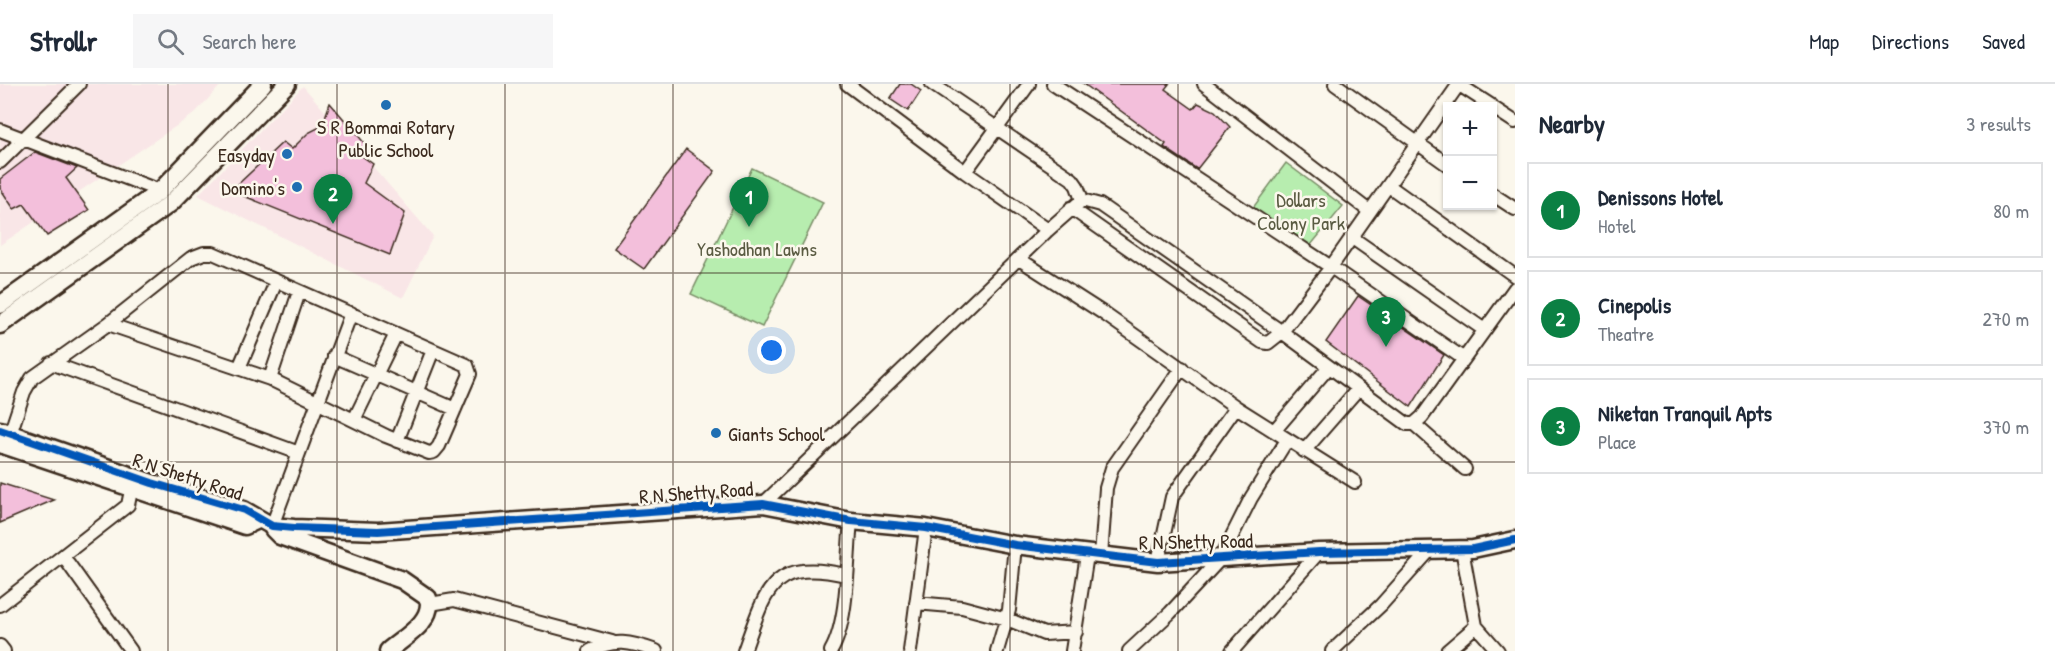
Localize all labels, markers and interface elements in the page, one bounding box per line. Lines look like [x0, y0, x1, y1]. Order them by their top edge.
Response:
search box [133, 14, 553, 68]
text: Strollr [30, 22, 97, 60]
icon: search [154, 25, 187, 58]
text: Search here [202, 26, 296, 56]
text: Map [1809, 27, 1839, 56]
text: Directions [1872, 27, 1949, 56]
text: Saved [1982, 27, 2025, 56]
marker: S R Bommai Rotary Public School [379, 98, 393, 112]
map controls [1443, 102, 1497, 210]
button: + [1443, 102, 1497, 156]
text: Nearby [1539, 106, 1605, 141]
text: 3 results [1966, 110, 2031, 137]
place label: S R Bommai Rotary Public School [317, 113, 455, 163]
place label: Easyday [218, 141, 275, 168]
marker: Easyday [280, 147, 294, 161]
button: − [1443, 156, 1497, 210]
place label: Domino's [221, 174, 285, 201]
pin: 2 [314, 174, 352, 224]
pin: 1 [730, 178, 768, 227]
marker: Domino's [290, 180, 304, 194]
text: Denissons Hotel [1598, 182, 1723, 212]
park label: Dollars Colony Park [1257, 186, 1345, 236]
text: 1 [1557, 197, 1564, 224]
text: 80 m [1993, 197, 2029, 224]
text: Hotel [1598, 212, 1636, 239]
park label: Yashodhan Lawns [697, 235, 817, 262]
text: Cinepolis [1598, 290, 1671, 320]
pin: 3 [1366, 298, 1406, 347]
text: 2 [1556, 305, 1565, 332]
text: 270 m [1983, 305, 2029, 332]
text: Theatre [1598, 320, 1654, 347]
your location [757, 336, 786, 365]
text: Niketan Tranquil Apts [1598, 398, 1772, 428]
text: 3 [1556, 413, 1565, 440]
text: 370 m [1983, 413, 2029, 440]
place label: Giants School [728, 420, 826, 447]
marker: Giants School [709, 426, 723, 440]
text: Place [1598, 428, 1637, 455]
street label: R N Shetty Road [130, 446, 247, 507]
street label: R N Shetty Road [638, 475, 754, 509]
street label: R N Shetty Road [1139, 527, 1253, 555]

